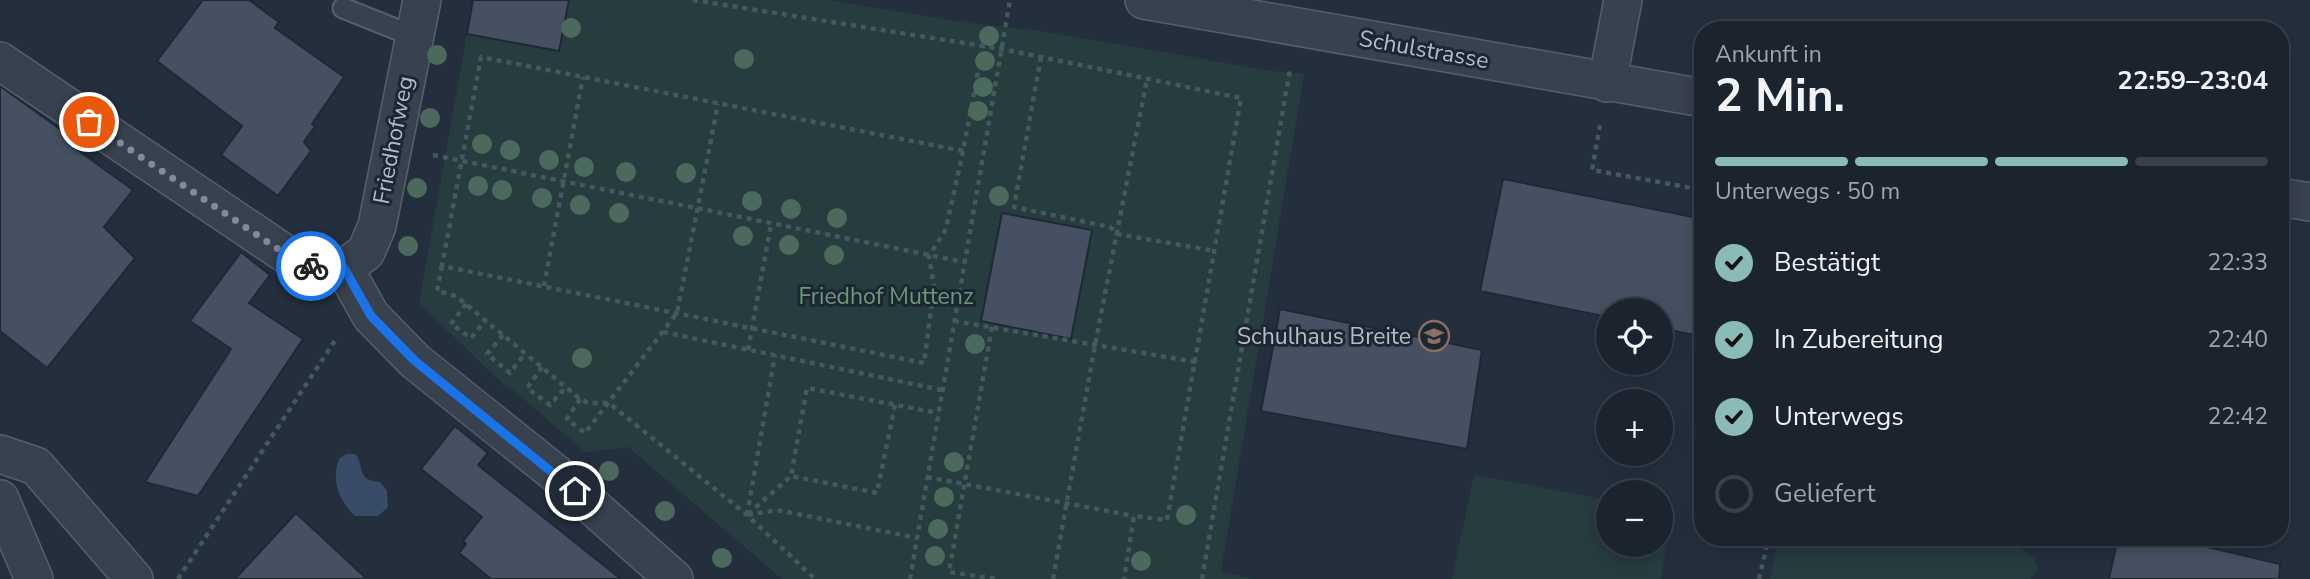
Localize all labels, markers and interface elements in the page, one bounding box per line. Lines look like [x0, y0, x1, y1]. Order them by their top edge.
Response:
street label: Schulstrasse [1357, 23, 1491, 76]
text: Ankunft in [1715, 39, 1822, 70]
text: 22:59–23:04 [2117, 63, 2268, 98]
text: 2 Min. [1715, 64, 1845, 127]
street label: Friedhofweg [366, 73, 421, 207]
pin [59, 92, 119, 152]
icon: bag [70, 103, 108, 141]
text: Unterwegs · 50 m [1715, 176, 1900, 207]
courier [276, 231, 346, 301]
icon: check [1715, 244, 1753, 282]
text: Bestätigt [1774, 245, 1880, 280]
icon: bike [292, 247, 330, 285]
text: 22:33 [2208, 247, 2268, 278]
park label: Friedhof Muttenz [798, 281, 974, 312]
map controls [1596, 298, 1673, 557]
button: locate [1596, 298, 1673, 375]
school or university icon: Schulhaus Breite [1417, 319, 1451, 353]
place label: Schulhaus Breite [1237, 321, 1411, 352]
icon: check [1715, 321, 1753, 359]
text: In Zubereitung [1774, 322, 1943, 357]
text: 22:40 [2208, 324, 2268, 355]
button: + [1596, 389, 1673, 466]
icon: check [1715, 398, 1753, 436]
text: Unterwegs [1774, 399, 1904, 434]
text: 22:42 [2208, 401, 2268, 432]
pin [545, 461, 605, 521]
icon: home [556, 472, 594, 510]
text: Geliefert [1774, 476, 1875, 511]
button: − [1596, 480, 1673, 557]

